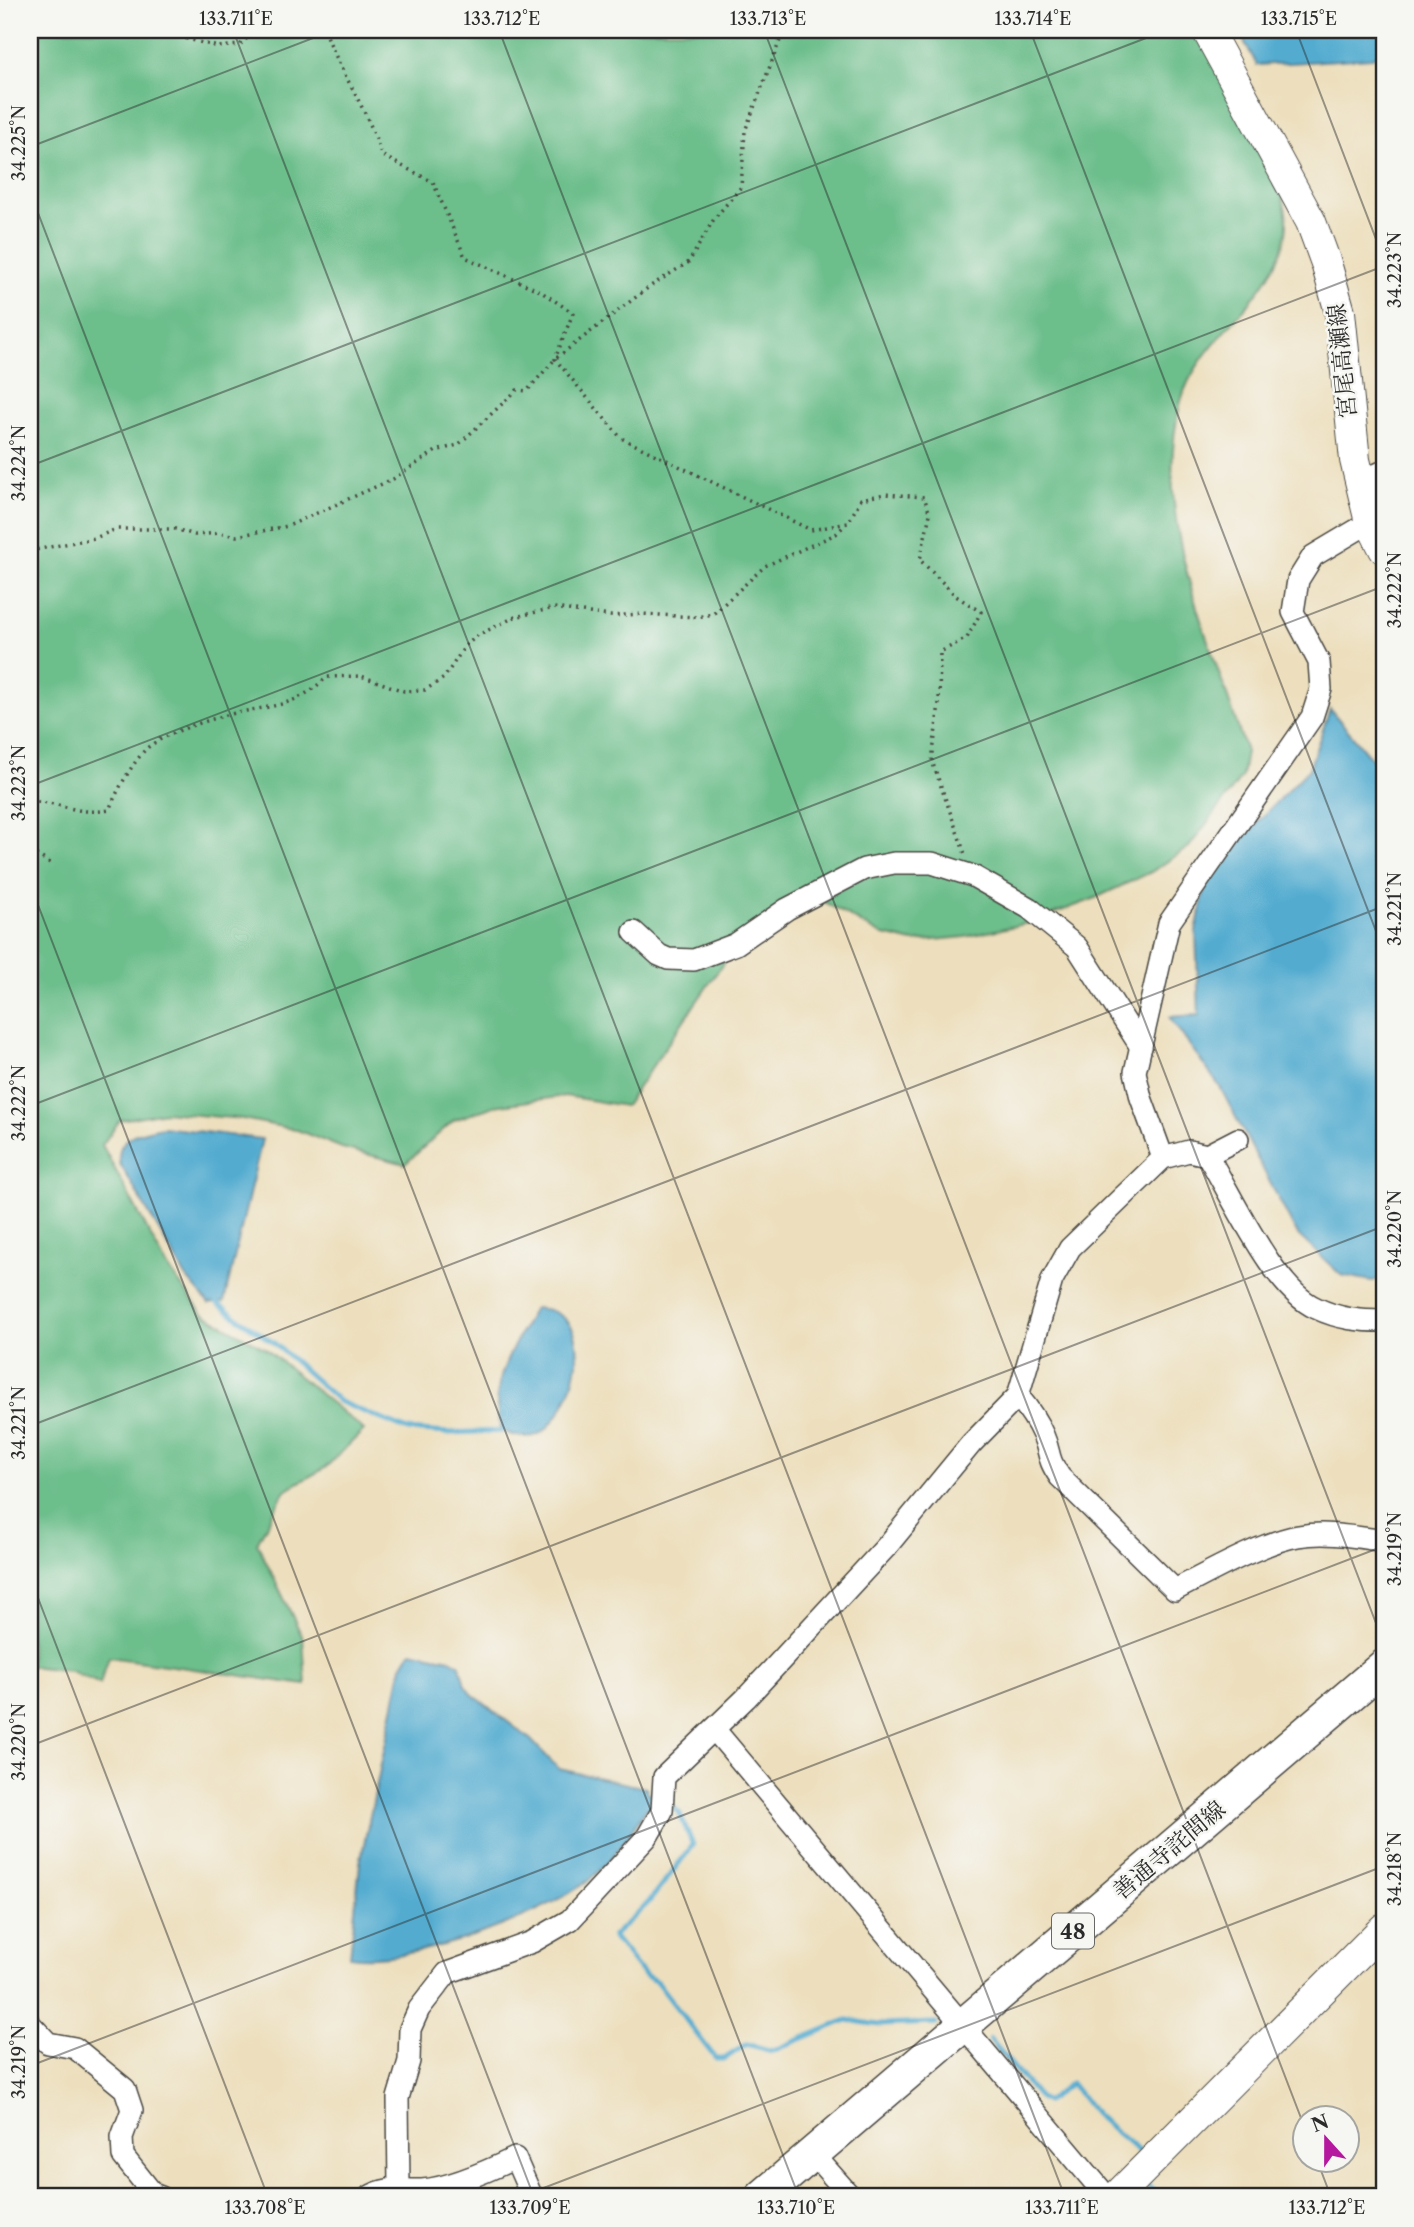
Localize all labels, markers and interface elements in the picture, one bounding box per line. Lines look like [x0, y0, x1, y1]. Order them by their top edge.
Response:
text: 133.711°E [199, 8, 273, 30]
text: 133.712°E [463, 8, 541, 30]
text: 133.713°E [730, 8, 806, 30]
text: 133.714°E [995, 8, 1071, 30]
text: 133.715°E [1261, 8, 1337, 30]
text: 34.225°N [8, 105, 30, 181]
text: 34.223°N [1384, 232, 1406, 308]
street label: 宮尾高瀬線 [1322, 302, 1362, 420]
text: 34.224°N [8, 424, 30, 501]
text: 34.222°N [1384, 551, 1406, 628]
text: 34.223°N [8, 745, 30, 821]
text: 34.221°N [1384, 872, 1406, 946]
text: 34.222°N [8, 1064, 30, 1141]
text: 34.220°N [1384, 1190, 1406, 1268]
text: 34.221°N [8, 1386, 30, 1460]
text: 34.219°N [1384, 1512, 1406, 1586]
text: 34.220°N [8, 1703, 30, 1781]
street label: 善通寺詫間線 [1107, 1795, 1231, 1905]
text: 34.218°N [1384, 1832, 1406, 1906]
road number: 48 [1052, 1913, 1094, 1948]
text: 34.219°N [8, 2025, 30, 2099]
north arrow [1292, 2104, 1362, 2174]
text: N [1308, 2110, 1332, 2137]
text: 133.708°E [224, 2197, 306, 2219]
text: 133.709°E [489, 2197, 571, 2219]
text: 133.710°E [757, 2197, 835, 2219]
text: 133.711°E [1025, 2197, 1099, 2219]
text: 133.712°E [1288, 2197, 1366, 2219]

